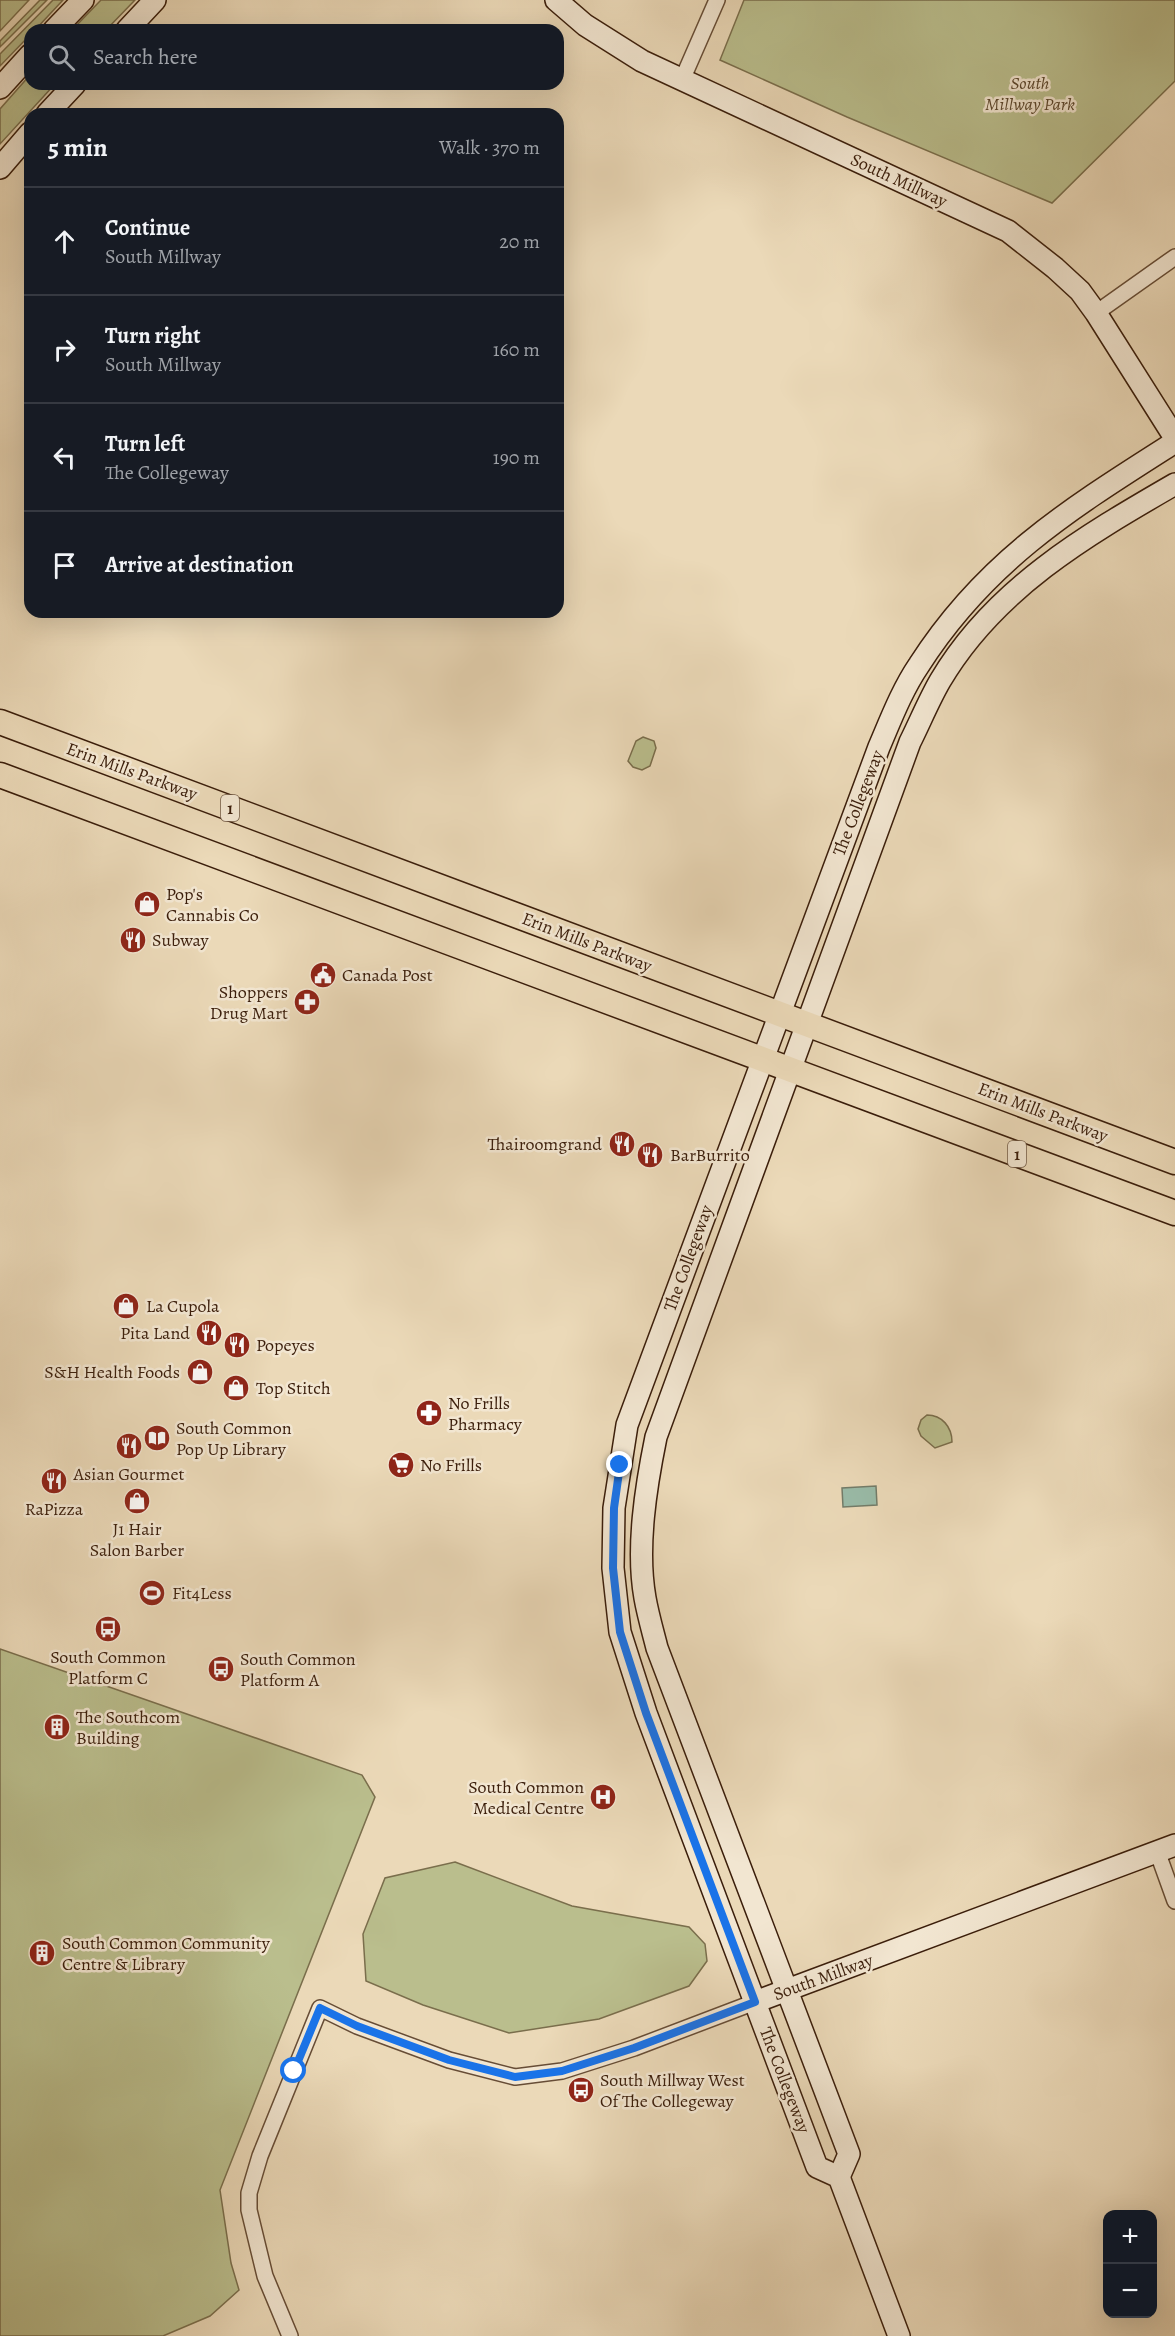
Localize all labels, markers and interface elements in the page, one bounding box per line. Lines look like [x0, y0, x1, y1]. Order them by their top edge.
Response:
search box [24, 24, 564, 90]
icon: search [45, 41, 78, 74]
text: Search here [93, 42, 198, 72]
park label: South Millway Park [985, 71, 1075, 116]
text: 5 min [48, 130, 108, 165]
text: Walk · 370 m [439, 134, 540, 161]
street label: South Millway [847, 147, 952, 213]
text: Continue [105, 213, 190, 243]
icon: ahead [48, 225, 81, 258]
text: 20 m [499, 228, 540, 255]
text: South Millway [105, 243, 221, 270]
text: Turn right [105, 321, 201, 351]
icon: right [48, 333, 81, 366]
text: 160 m [493, 336, 540, 363]
text: South Millway [105, 351, 221, 378]
text: Turn left [105, 429, 185, 459]
icon: left [48, 441, 81, 474]
text: 190 m [493, 444, 540, 471]
text: The Collegeway [105, 459, 229, 486]
icon: arrive [48, 549, 81, 582]
text: Arrive at destination [105, 550, 294, 580]
street label: Erin Mills Parkway [63, 736, 202, 806]
street label: The Collegeway [827, 746, 890, 859]
road number: 1 [221, 795, 239, 821]
place label: Pop's Cannabis Co [166, 882, 259, 927]
shop icon: Pop's Cannabis Co [132, 889, 162, 919]
street label: Erin Mills Parkway [519, 906, 656, 978]
restaurant icon: Subway [118, 925, 148, 955]
place label: Subway [152, 928, 210, 952]
public building icon: Canada Post [308, 960, 338, 990]
place label: Canada Post [342, 963, 433, 987]
place label: Shoppers Drug Mart [210, 980, 288, 1025]
pharmacy icon: Shoppers Drug Mart [292, 987, 322, 1017]
street label: Erin Mills Parkway [975, 1076, 1112, 1148]
restaurant icon: Thairoomgrand [607, 1129, 637, 1159]
place label: Thairoomgrand [487, 1132, 602, 1156]
restaurant icon: BarBurrito [635, 1140, 665, 1170]
road number: 1 [1008, 1141, 1026, 1167]
place label: BarBurrito [670, 1143, 750, 1167]
street label: The Collegeway [658, 1201, 719, 1315]
shop icon: La Cupola [111, 1291, 141, 1321]
place label: La Cupola [146, 1294, 220, 1318]
restaurant icon: Pita Land [194, 1318, 224, 1348]
place label: Pita Land [120, 1321, 190, 1345]
restaurant icon: Popeyes [222, 1330, 252, 1360]
place label: Popeyes [256, 1333, 315, 1357]
shop icon: S&H Health Foods [185, 1357, 215, 1387]
place label: S&H Health Foods [44, 1360, 180, 1384]
shop icon: Top Stitch [221, 1373, 251, 1403]
place label: Top Stitch [256, 1376, 331, 1400]
place label: No Frills Pharmacy [448, 1391, 523, 1436]
pharmacy icon: No Frills Pharmacy [414, 1398, 444, 1428]
place label: South Common Pop Up Library [176, 1416, 292, 1461]
library icon: South Common Pop Up Library [142, 1423, 172, 1453]
restaurant icon: Asian Gourmet [114, 1431, 144, 1461]
supermarket icon: No Frills [386, 1450, 416, 1480]
route end [606, 1451, 632, 1477]
place label: No Frills [420, 1453, 482, 1477]
place label: Asian Gourmet [73, 1462, 184, 1486]
restaurant icon: RaPizza [39, 1466, 69, 1496]
shop icon: J1 Hair Salon Barber [122, 1486, 152, 1516]
place label: RaPizza [25, 1497, 84, 1521]
place label: J1 Hair Salon Barber [90, 1517, 184, 1562]
sports icon: Fit4Less [137, 1578, 167, 1608]
place label: Fit4Less [172, 1581, 232, 1605]
bus stop icon: South Common Platform C [93, 1614, 123, 1644]
place label: South Common Platform C [50, 1645, 166, 1690]
place label: South Common Platform A [240, 1647, 356, 1692]
bus stop icon: South Common Platform A [206, 1654, 236, 1684]
place label: The Southcom Building [76, 1705, 180, 1750]
building icon: The Southcom Building [42, 1712, 72, 1742]
place label: South Common Medical Centre [468, 1775, 584, 1820]
hospital icon: South Common Medical Centre [588, 1782, 618, 1812]
place label: South Common Community Centre & Library [62, 1931, 271, 1976]
building icon: South Common Community Centre & Library [27, 1938, 57, 1968]
street label: South Millway [770, 1948, 877, 2006]
street label: The Collegeway [754, 2024, 817, 2137]
route start [280, 2057, 306, 2083]
place label: South Millway West Of The Collegeway [600, 2068, 745, 2113]
bus stop icon: South Millway West Of The Collegeway [566, 2075, 596, 2105]
map controls [1103, 2210, 1157, 2318]
button: + [1103, 2210, 1157, 2264]
button: − [1103, 2264, 1157, 2318]

